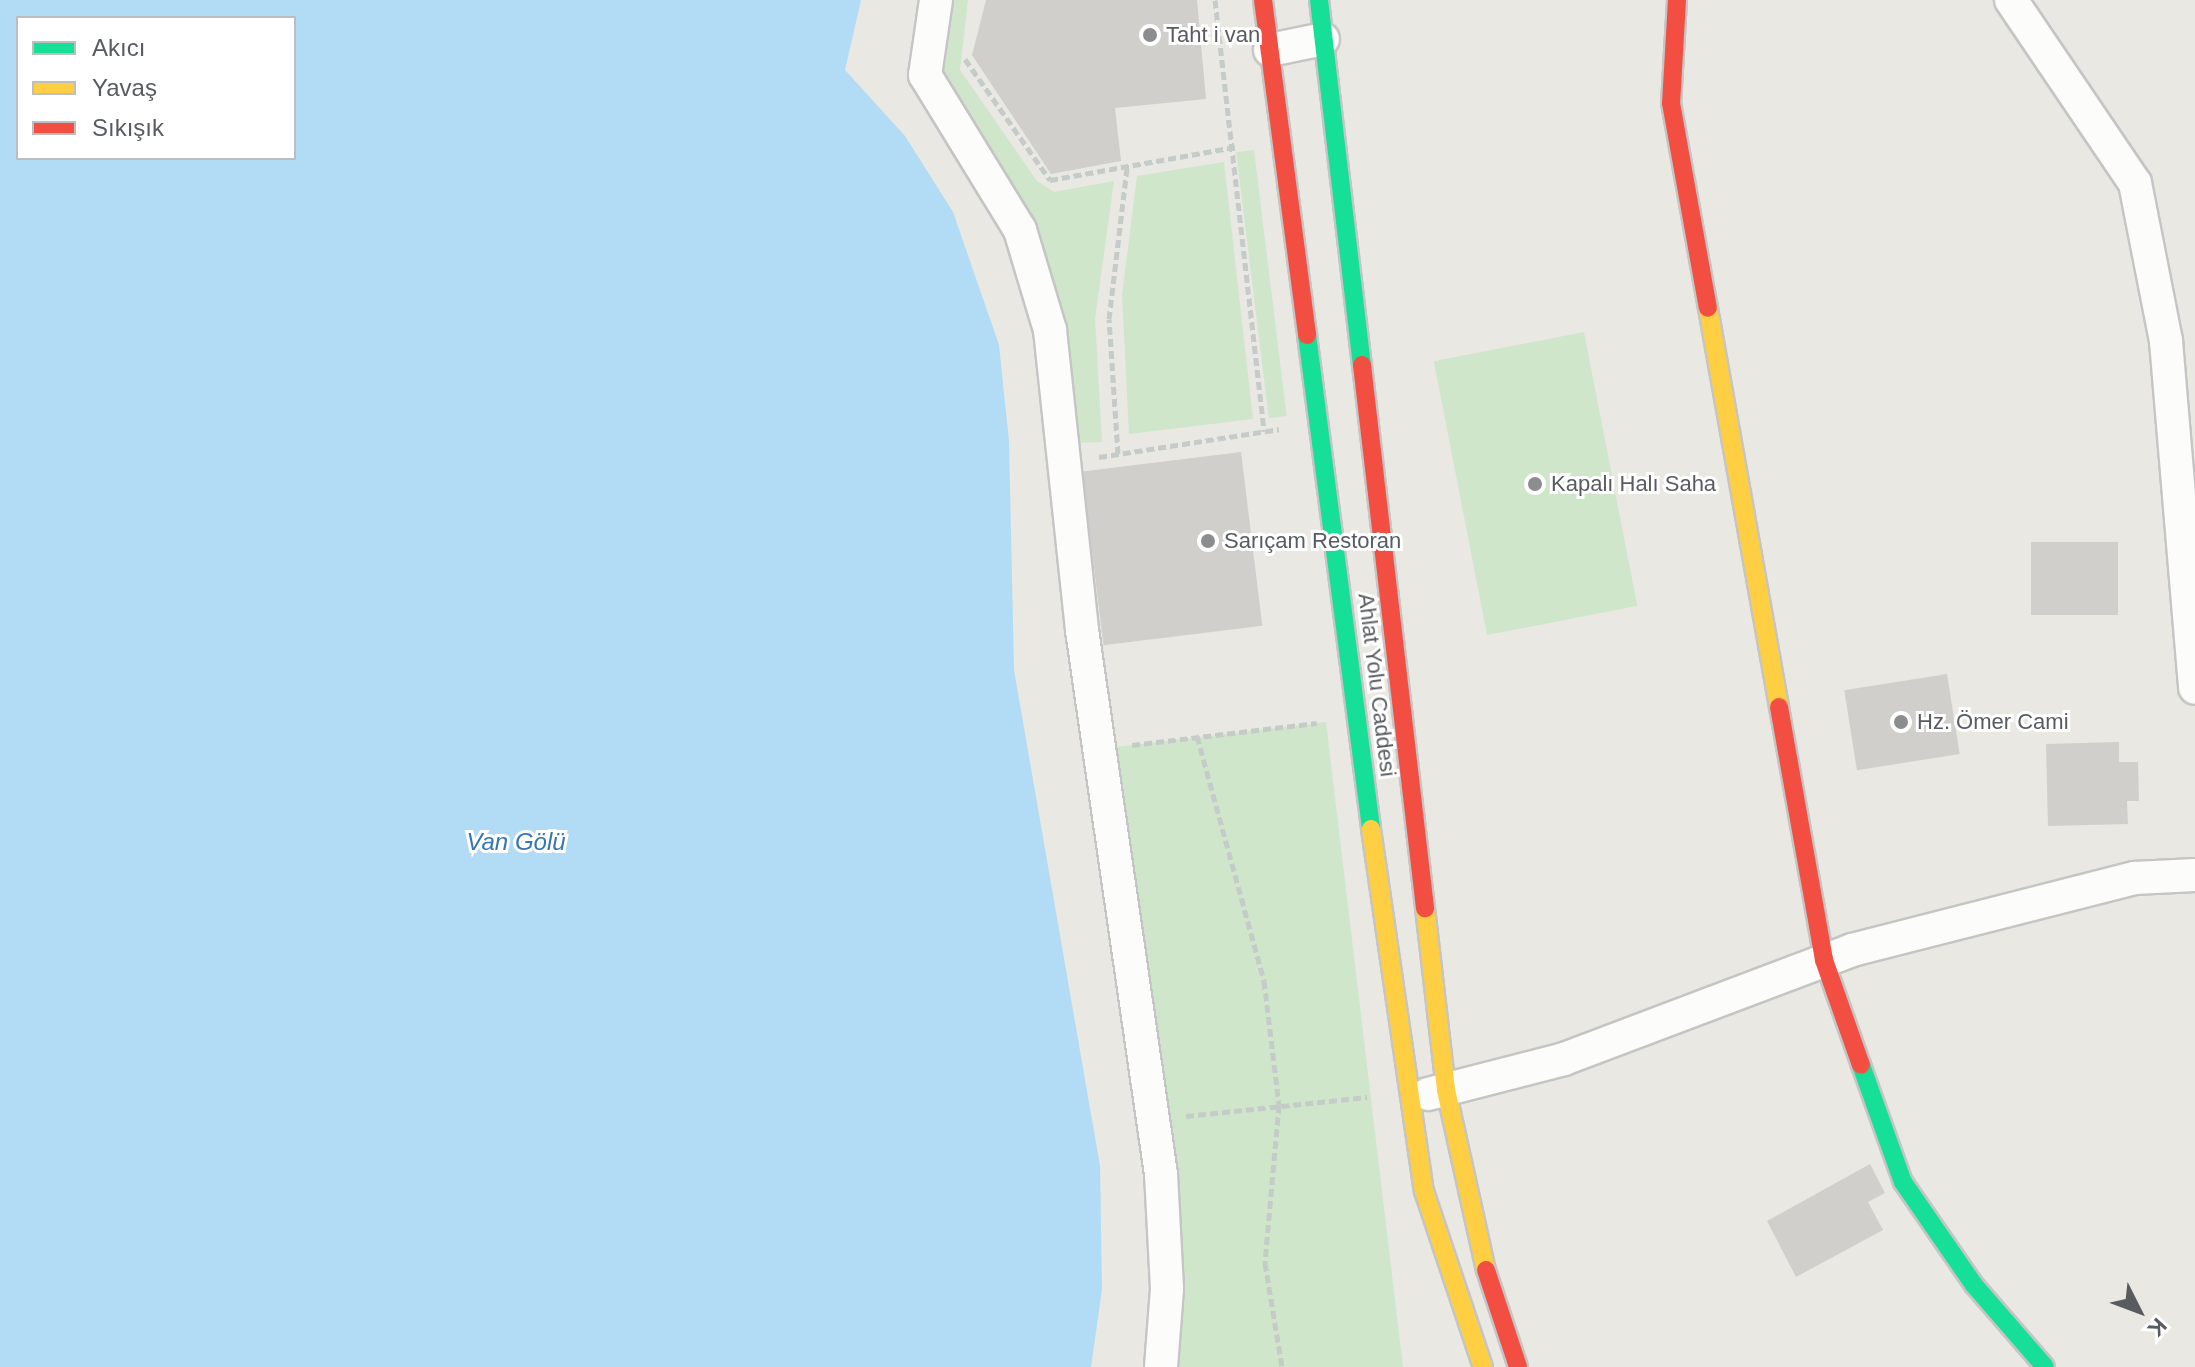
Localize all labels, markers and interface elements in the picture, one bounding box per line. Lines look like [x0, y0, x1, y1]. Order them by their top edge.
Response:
legend [16, 16, 296, 160]
place label: Taht i van [1166, 22, 1260, 48]
marker: Taht i van [1141, 26, 1159, 44]
text: Akıcı [92, 34, 145, 61]
text: Yavaş [92, 74, 157, 101]
text: Sıkışık [92, 114, 164, 141]
place label: Kapalı Halı Saha [1551, 471, 1716, 497]
marker: Kapalı Halı Saha [1526, 475, 1544, 493]
place label: Sarıçam Restoran [1224, 528, 1401, 554]
marker: Sarıçam Restoran [1199, 532, 1217, 550]
street label: Ahlat Yolu Caddesi [1353, 592, 1401, 778]
place label: Hz. Ömer Cami [1917, 709, 2069, 735]
marker: Hz. Ömer Cami [1892, 713, 1910, 731]
water label: Van Gölü [466, 828, 566, 856]
north arrow [2099, 1271, 2179, 1351]
text: K [2143, 1313, 2172, 1342]

